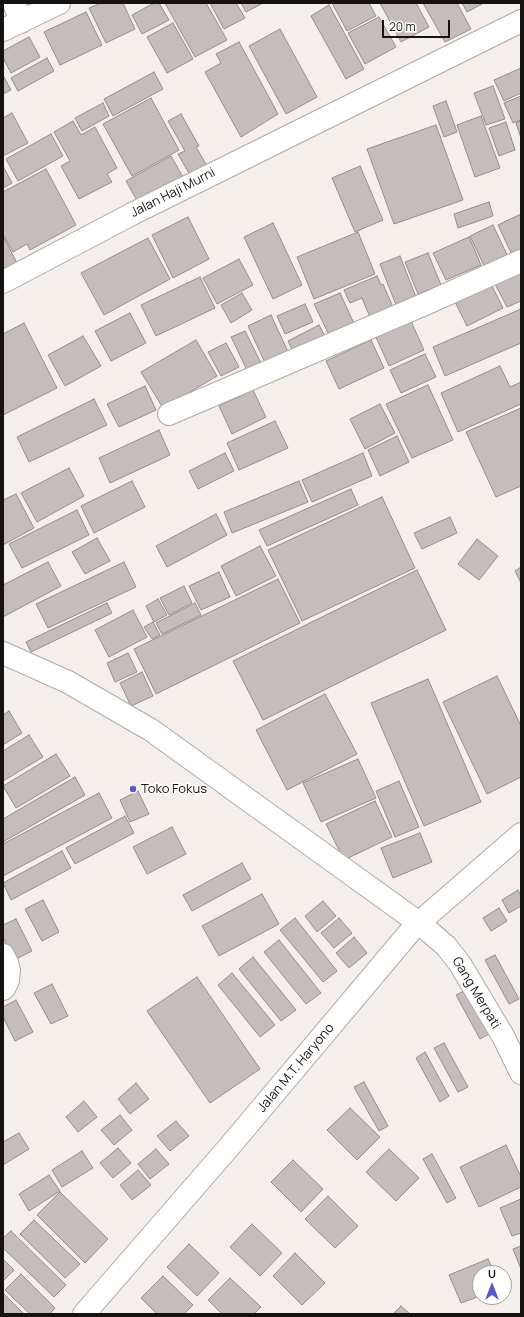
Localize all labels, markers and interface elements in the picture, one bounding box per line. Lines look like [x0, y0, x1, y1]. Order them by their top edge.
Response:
scale bar [384, 12, 452, 38]
text: 20 m [389, 18, 416, 35]
street label: Jalan Haji Murni [128, 165, 218, 221]
place label: Toko Fokus [141, 781, 207, 797]
marker: Toko Fokus [128, 784, 138, 794]
street label: Gang Merpati [449, 954, 503, 1032]
street label: Jalan M.T. Haryono [254, 1021, 338, 1115]
north arrow [472, 1265, 512, 1305]
text: U [488, 1266, 496, 1281]

